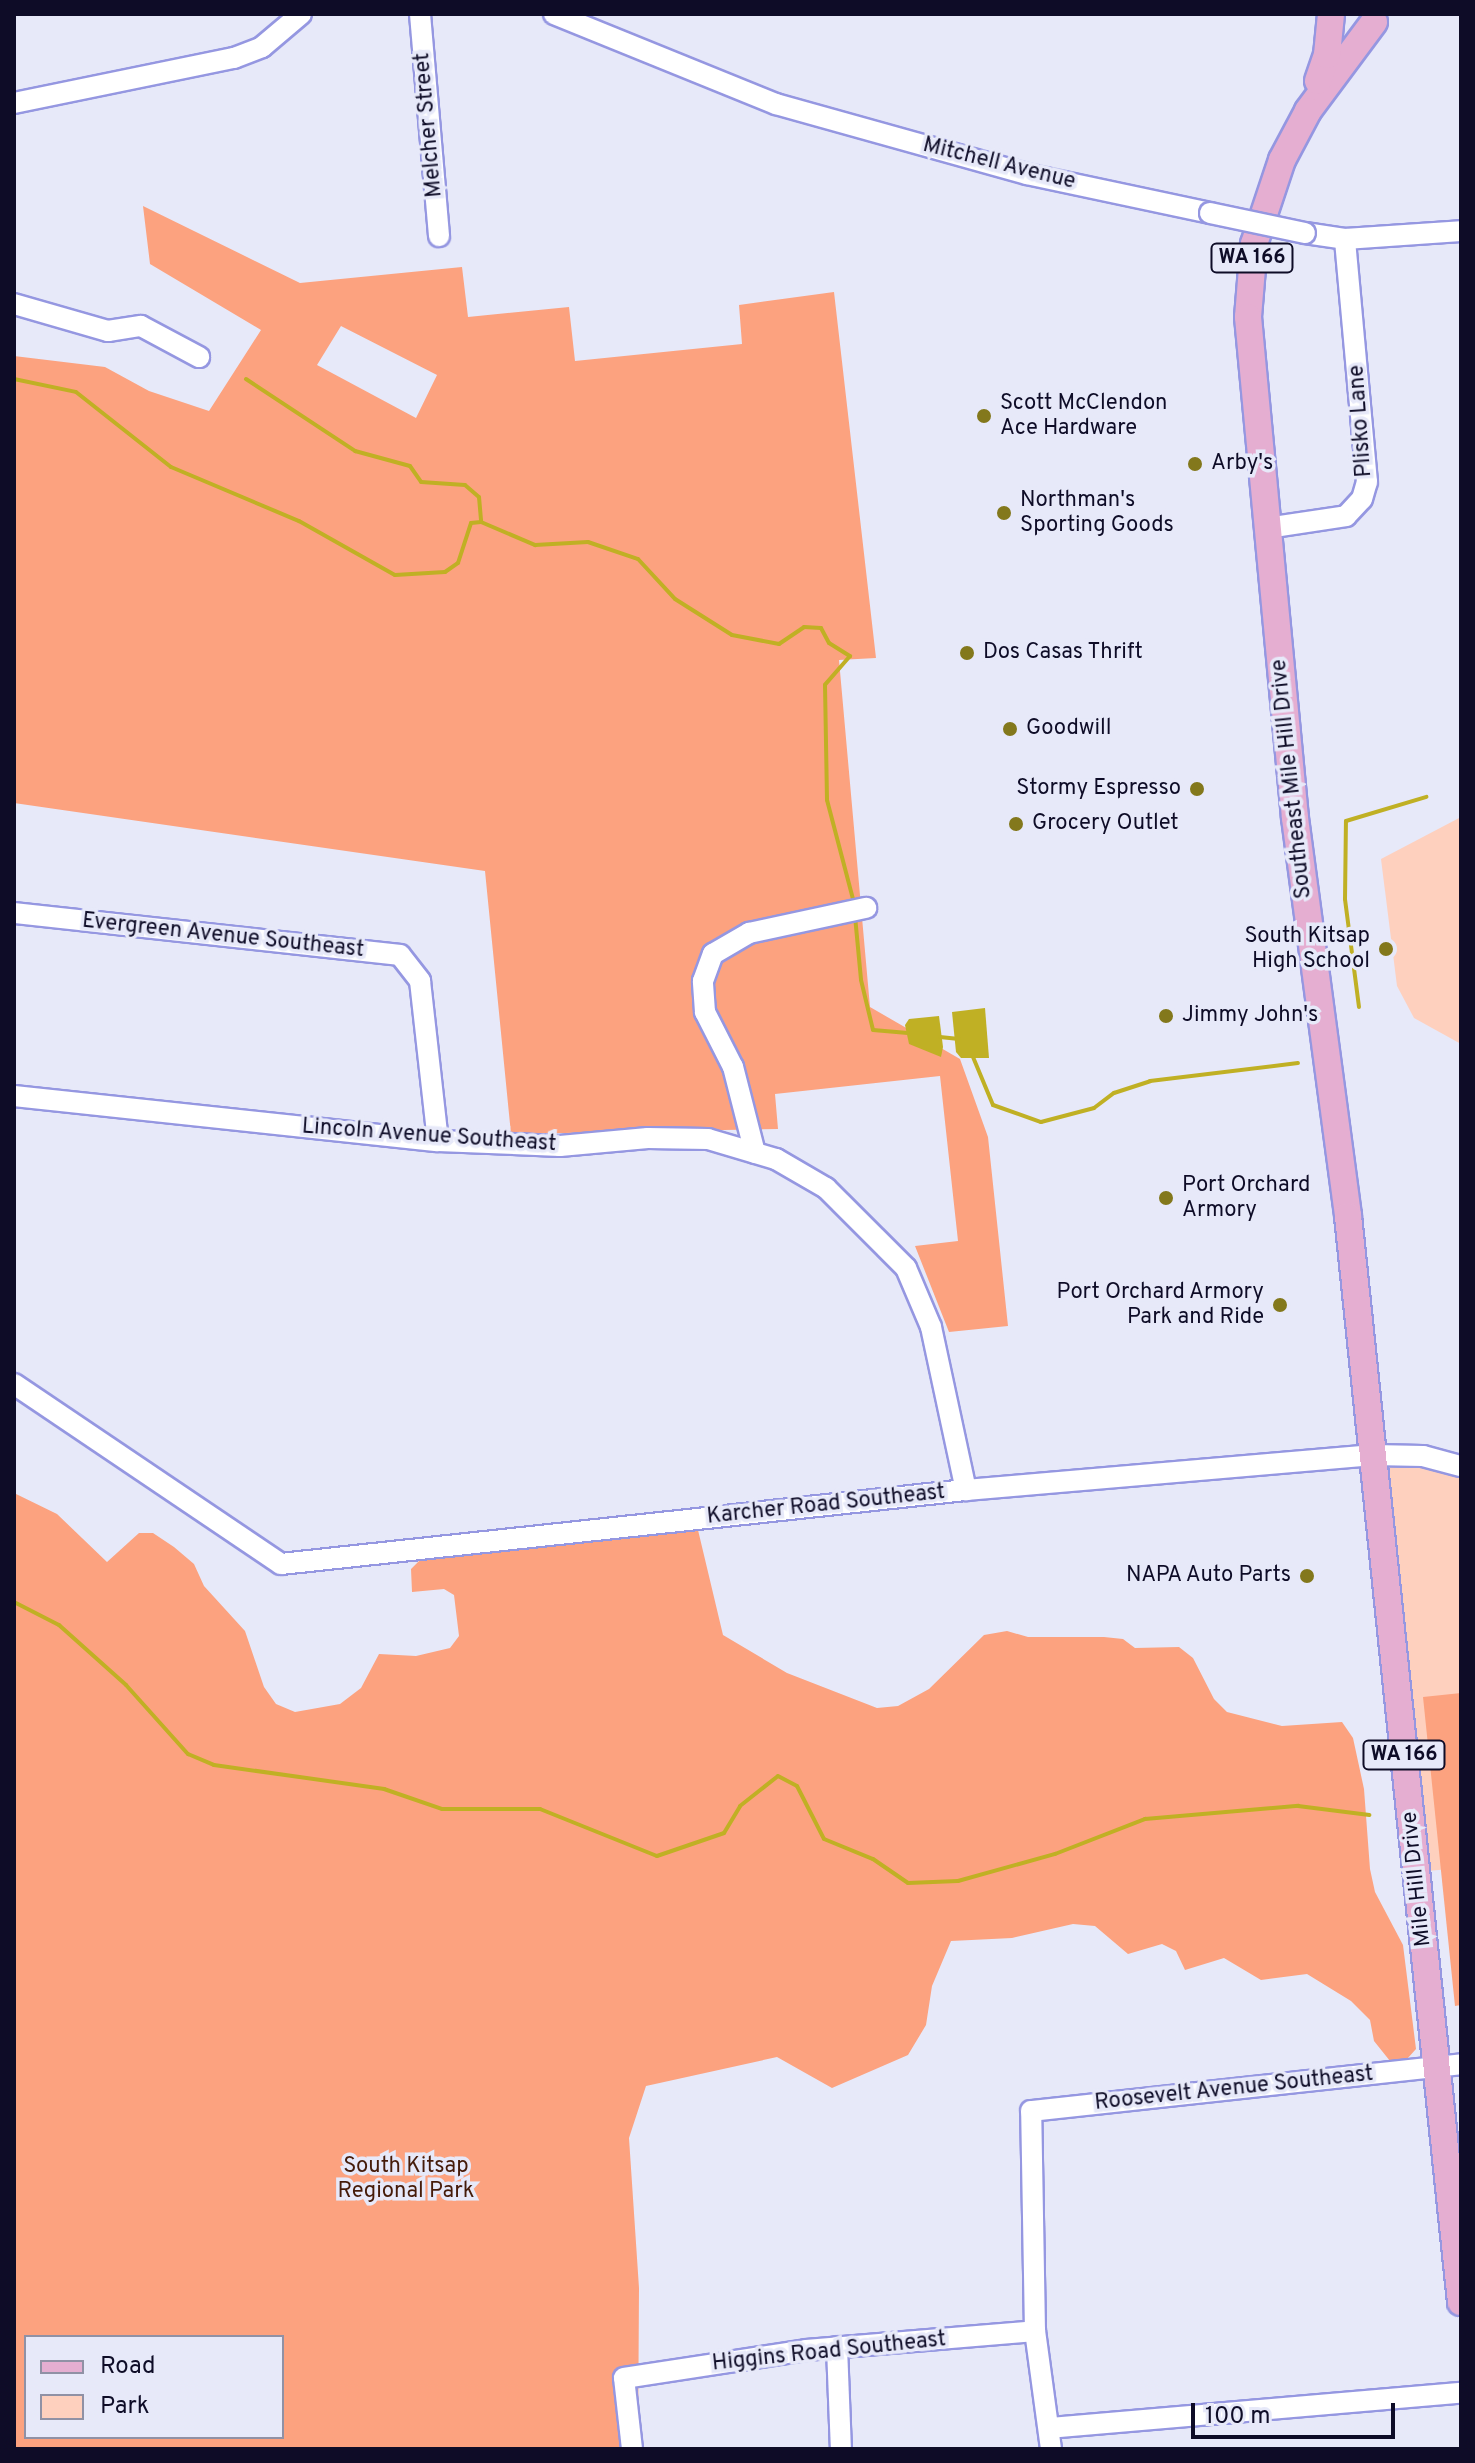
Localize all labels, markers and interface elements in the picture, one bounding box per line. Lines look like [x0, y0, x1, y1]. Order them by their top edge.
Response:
street label: Melcher Street [410, 51, 448, 199]
street label: Mitchell Avenue [920, 132, 1078, 196]
road number: WA 166 [1210, 242, 1294, 274]
street label: Plisko Lane [1344, 364, 1378, 478]
place label: Scott McClendon Ace Hardware [1000, 390, 1168, 442]
marker: Scott McClendon Ace Hardware [975, 407, 993, 425]
place label: Arby's [1211, 451, 1273, 477]
marker: Arby's [1186, 455, 1204, 473]
place label: Northman's Sporting Goods [1020, 487, 1174, 538]
marker: Northman's Sporting Goods [995, 504, 1013, 522]
place label: Dos Casas Thrift [983, 640, 1144, 666]
marker: Dos Casas Thrift [958, 644, 976, 662]
street label: Southeast Mile Hill Drive [1266, 658, 1318, 900]
place label: Goodwill [1026, 716, 1112, 742]
marker: Goodwill [1001, 720, 1019, 738]
place label: Stormy Espresso [1016, 776, 1181, 802]
marker: Stormy Espresso [1188, 780, 1206, 798]
place label: Grocery Outlet [1032, 811, 1179, 837]
marker: Grocery Outlet [1007, 815, 1025, 833]
street label: Evergreen Avenue Southeast [80, 908, 366, 964]
place label: South Kitsap High School [1245, 923, 1370, 974]
marker: South Kitsap High School [1377, 940, 1395, 958]
place label: Jimmy John's [1182, 1003, 1318, 1029]
marker: Jimmy John's [1157, 1007, 1175, 1025]
street label: Lincoln Avenue Southeast [300, 1114, 558, 1158]
place label: Port Orchard Armory [1182, 1172, 1310, 1224]
marker: Port Orchard Armory [1157, 1189, 1175, 1207]
place label: Port Orchard Armory Park and Ride [1056, 1279, 1264, 1330]
marker: Port Orchard Armory Park and Ride [1271, 1296, 1289, 1314]
street label: Karcher Road Southeast [706, 1479, 946, 1531]
place label: NAPA Auto Parts [1124, 1563, 1291, 1589]
marker: NAPA Auto Parts [1298, 1567, 1316, 1585]
road number: WA 166 [1362, 1739, 1446, 1771]
street label: Mile Hill Drive [1397, 1810, 1437, 1948]
street label: Roosevelt Avenue Southeast [1093, 2061, 1375, 2117]
park label: South Kitsap Regional Park [338, 2153, 474, 2204]
street label: Higgins Road Southeast [711, 2327, 947, 2377]
legend [24, 2335, 284, 2439]
text: Road [100, 2352, 156, 2382]
scale bar [1195, 2387, 1399, 2437]
text: Park [100, 2392, 150, 2422]
text: 100 m [1205, 2402, 1271, 2432]

